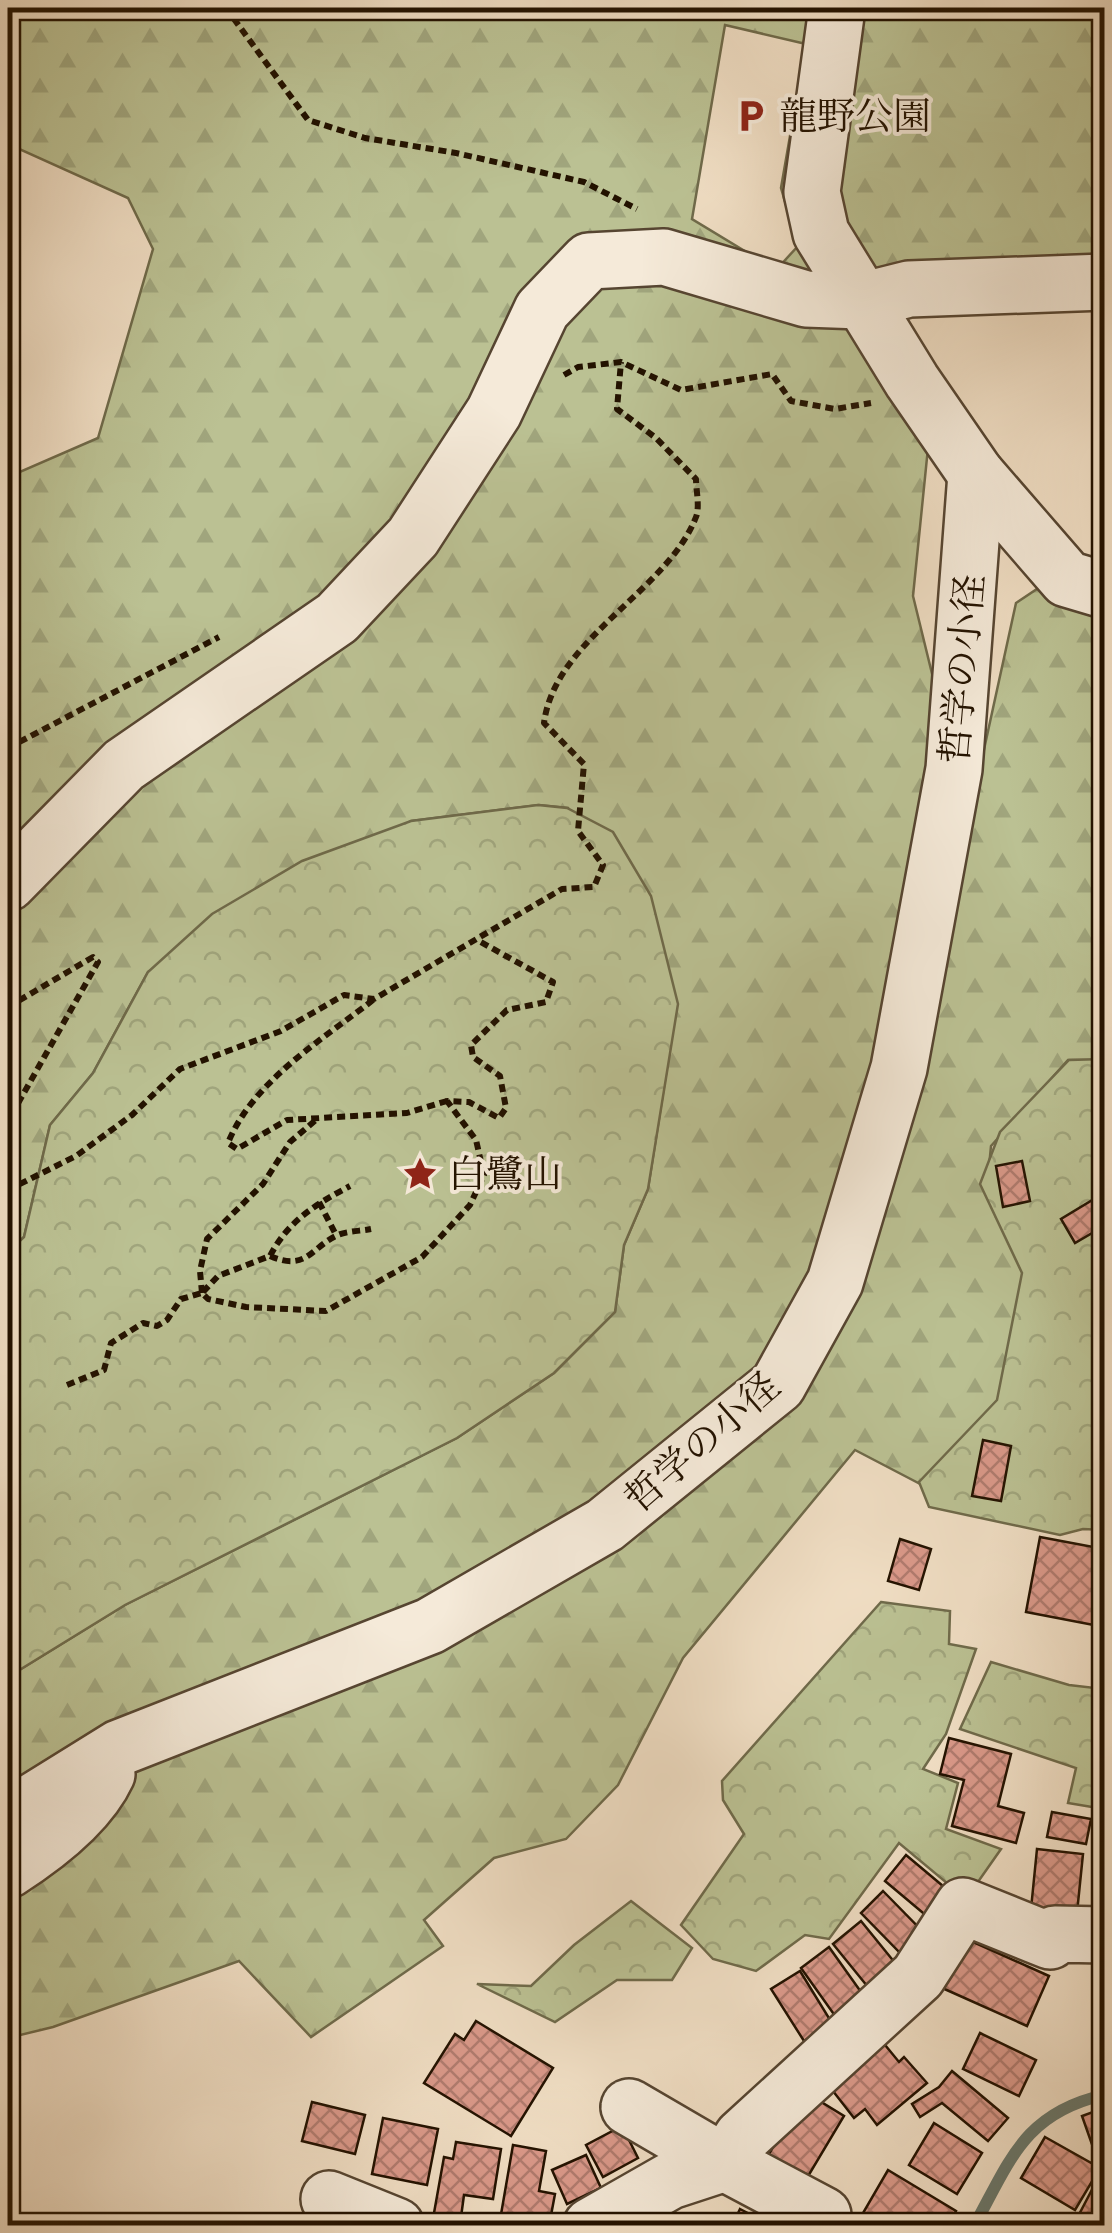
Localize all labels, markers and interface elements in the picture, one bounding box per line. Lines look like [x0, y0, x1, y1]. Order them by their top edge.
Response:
place label: 龍野公園 [779, 93, 931, 147]
parking icon: 龍野公園 [732, 97, 770, 135]
street label: 哲学の小径 [931, 572, 1001, 766]
place label: 白鷺山 [448, 1151, 562, 1205]
place icon: 白鷺山 [401, 1155, 439, 1193]
street label: 哲学の小径 [615, 1362, 794, 1528]

